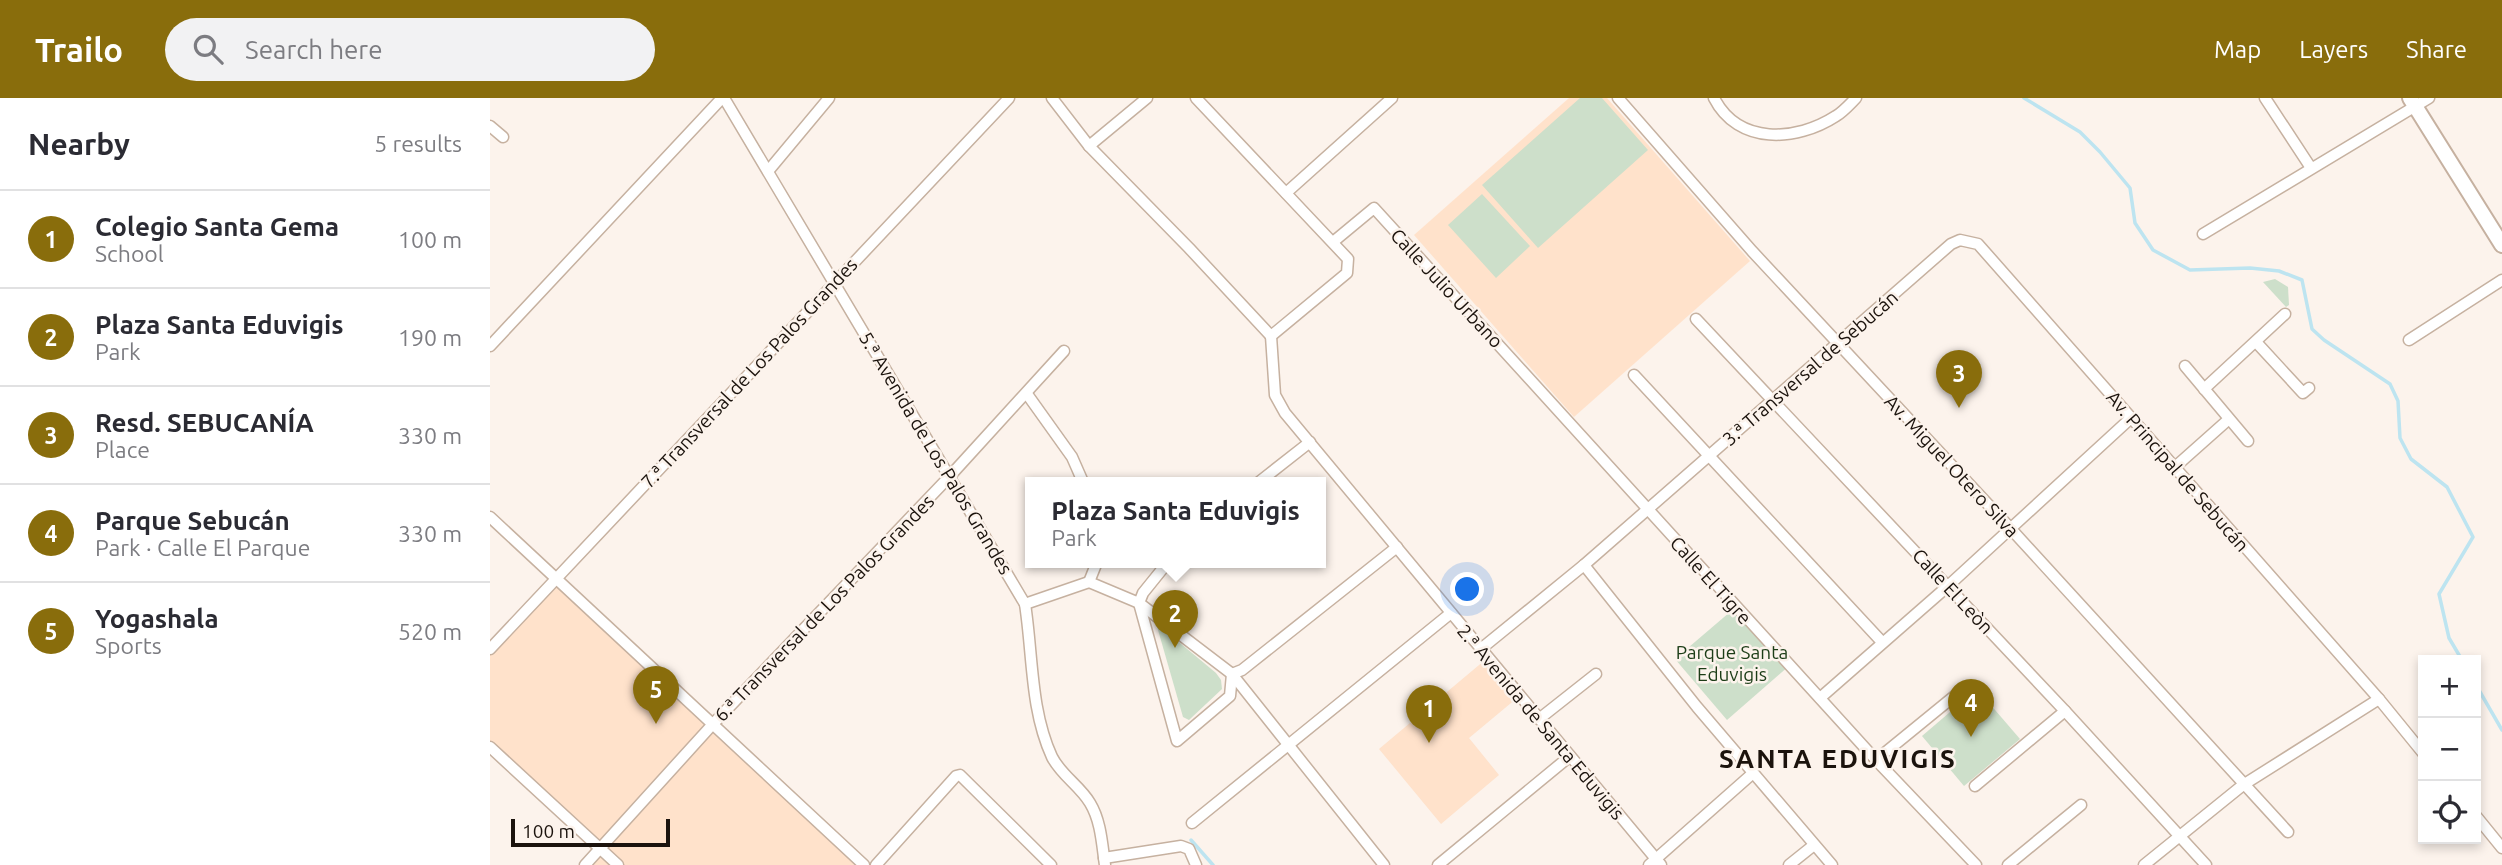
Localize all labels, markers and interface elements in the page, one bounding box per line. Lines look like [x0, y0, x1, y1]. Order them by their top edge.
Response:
search box [165, 18, 655, 81]
icon: search [189, 30, 227, 68]
text: Trailo [35, 31, 123, 68]
text: Search here [245, 35, 383, 64]
text: Map [2214, 36, 2261, 63]
text: Layers [2299, 36, 2368, 63]
text: Share [2406, 36, 2467, 63]
text: Nearby [28, 127, 130, 161]
text: 5 results [374, 131, 462, 156]
text: Colegio Santa Gema [95, 212, 339, 241]
street label: Calle Julio Urbano [1386, 224, 1508, 352]
text: 1 [45, 227, 57, 252]
text: 100 m [398, 227, 462, 252]
text: School [95, 241, 164, 266]
street label: 7.ª Transversal de Los Palos Grandes [636, 253, 862, 493]
street label: 3.ª Transversal de Sebucán [1718, 286, 1902, 450]
text: Plaza Santa Eduvigis [95, 310, 343, 339]
text: 2 [45, 325, 57, 350]
text: 190 m [398, 325, 462, 350]
street label: 5.ª Avenida de Los Palos Grandes [855, 328, 1017, 578]
text: Park [95, 339, 141, 364]
pin: 3 [1936, 350, 1982, 408]
street label: Av. Principal de Sebucán [2102, 386, 2254, 556]
street label: Av. Miguel Otero Silva [1880, 390, 2024, 542]
text: Resd. SEBUCANÍA [95, 408, 314, 437]
text: 3 [45, 423, 57, 448]
text: 330 m [398, 423, 462, 448]
text: Place [95, 437, 150, 462]
popup [1025, 477, 1326, 568]
street label: 6.ª Transversal de Los Palos Grandes [710, 490, 938, 726]
text: Plaza Santa Eduvigis [1051, 496, 1300, 525]
text: Parque Sebucán [95, 506, 290, 535]
text: 4 [45, 521, 57, 546]
text: 330 m [398, 521, 462, 546]
text: Park [1051, 525, 1097, 550]
street label: Calle El Tigre [1666, 532, 1756, 628]
text: Park · Calle El Parque [95, 535, 310, 560]
street label: Calle El Leòn [1908, 544, 1998, 638]
your location [1450, 572, 1484, 606]
pin: 2 [1152, 590, 1198, 648]
text: Yogashala [95, 604, 219, 633]
text: 5 [45, 619, 57, 644]
text: 520 m [398, 619, 462, 644]
street label: 2.ª Avenida de Santa Eduvigis [1453, 620, 1629, 824]
text: Sports [95, 633, 162, 658]
park label: Parque Santa Eduvigis [1676, 641, 1788, 685]
map controls [2418, 655, 2481, 844]
button: + [2418, 655, 2481, 718]
pin: 5 [633, 666, 679, 724]
pin: 4 [1948, 679, 1994, 737]
pin: 1 [1406, 685, 1452, 743]
button: − [2418, 718, 2481, 781]
district label: SANTA EDUVIGIS [1719, 744, 1957, 773]
button: locate [2418, 781, 2481, 844]
scale bar [511, 816, 670, 848]
text: 100 m [522, 820, 575, 842]

